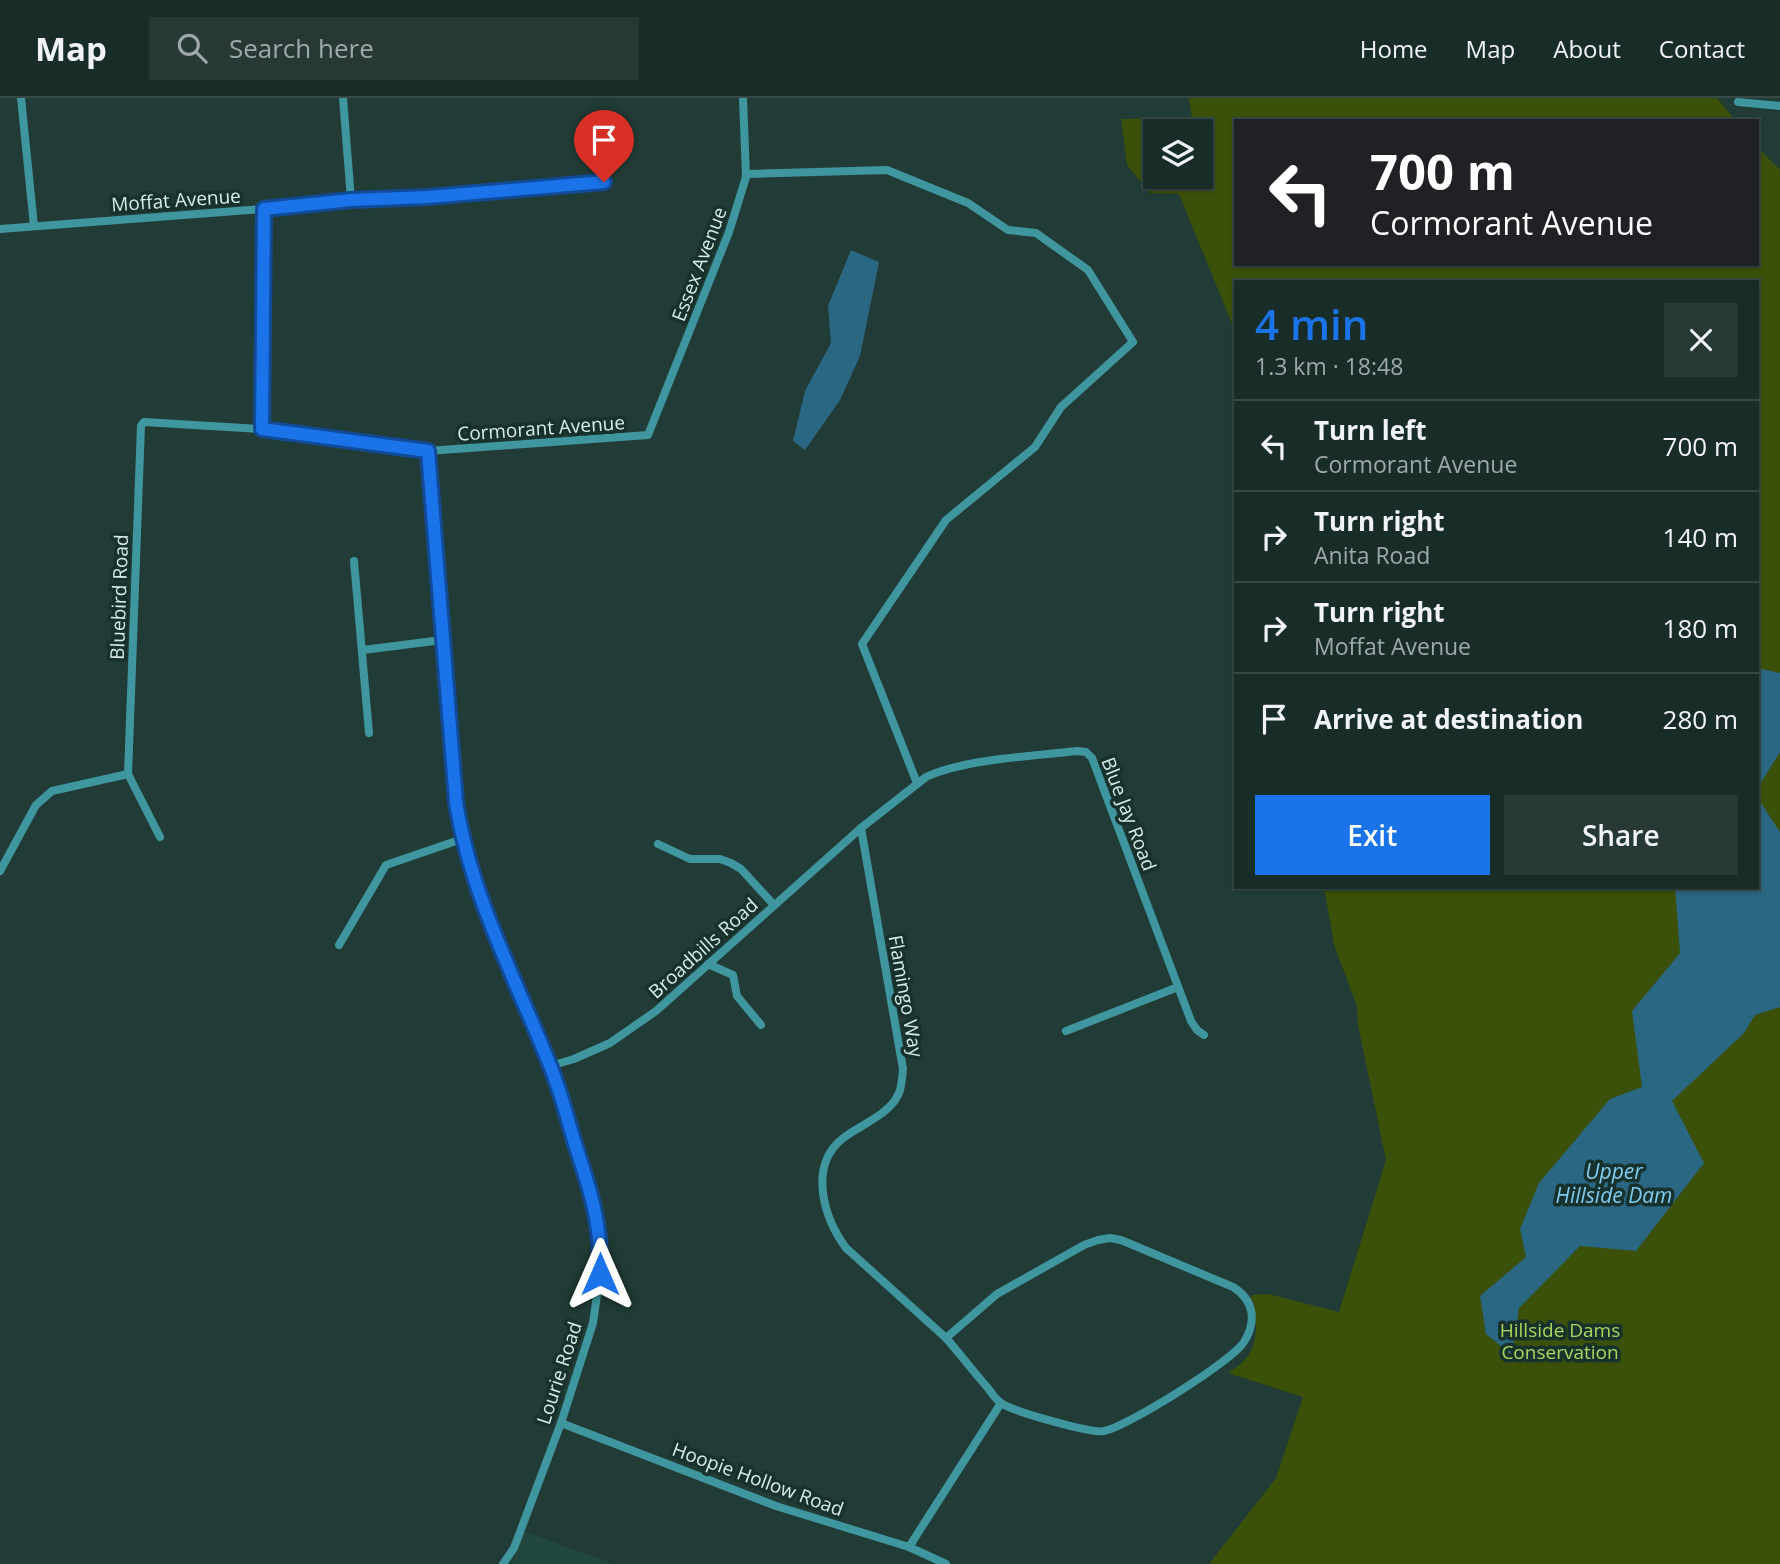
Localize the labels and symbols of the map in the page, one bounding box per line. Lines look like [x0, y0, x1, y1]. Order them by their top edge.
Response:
pin [574, 110, 634, 182]
street label: Moffat Avenue [110, 183, 242, 217]
street label: Essex Avenue [665, 203, 733, 325]
street label: Cormorant Avenue [456, 409, 626, 447]
street label: Bluebird Road [104, 534, 134, 660]
street label: Blue Jay Road [1095, 753, 1163, 875]
street label: Broadbills Road [643, 892, 763, 1004]
street label: Flamingo Way [882, 933, 930, 1060]
water label: Upper Hillside Dam [1556, 1157, 1672, 1209]
position arrow [563, 1237, 637, 1311]
park label: Hillside Dams Conservation [1500, 1317, 1620, 1365]
street label: Lourie Road [530, 1318, 588, 1428]
street label: Hoopie Hollow Road [669, 1436, 847, 1522]

